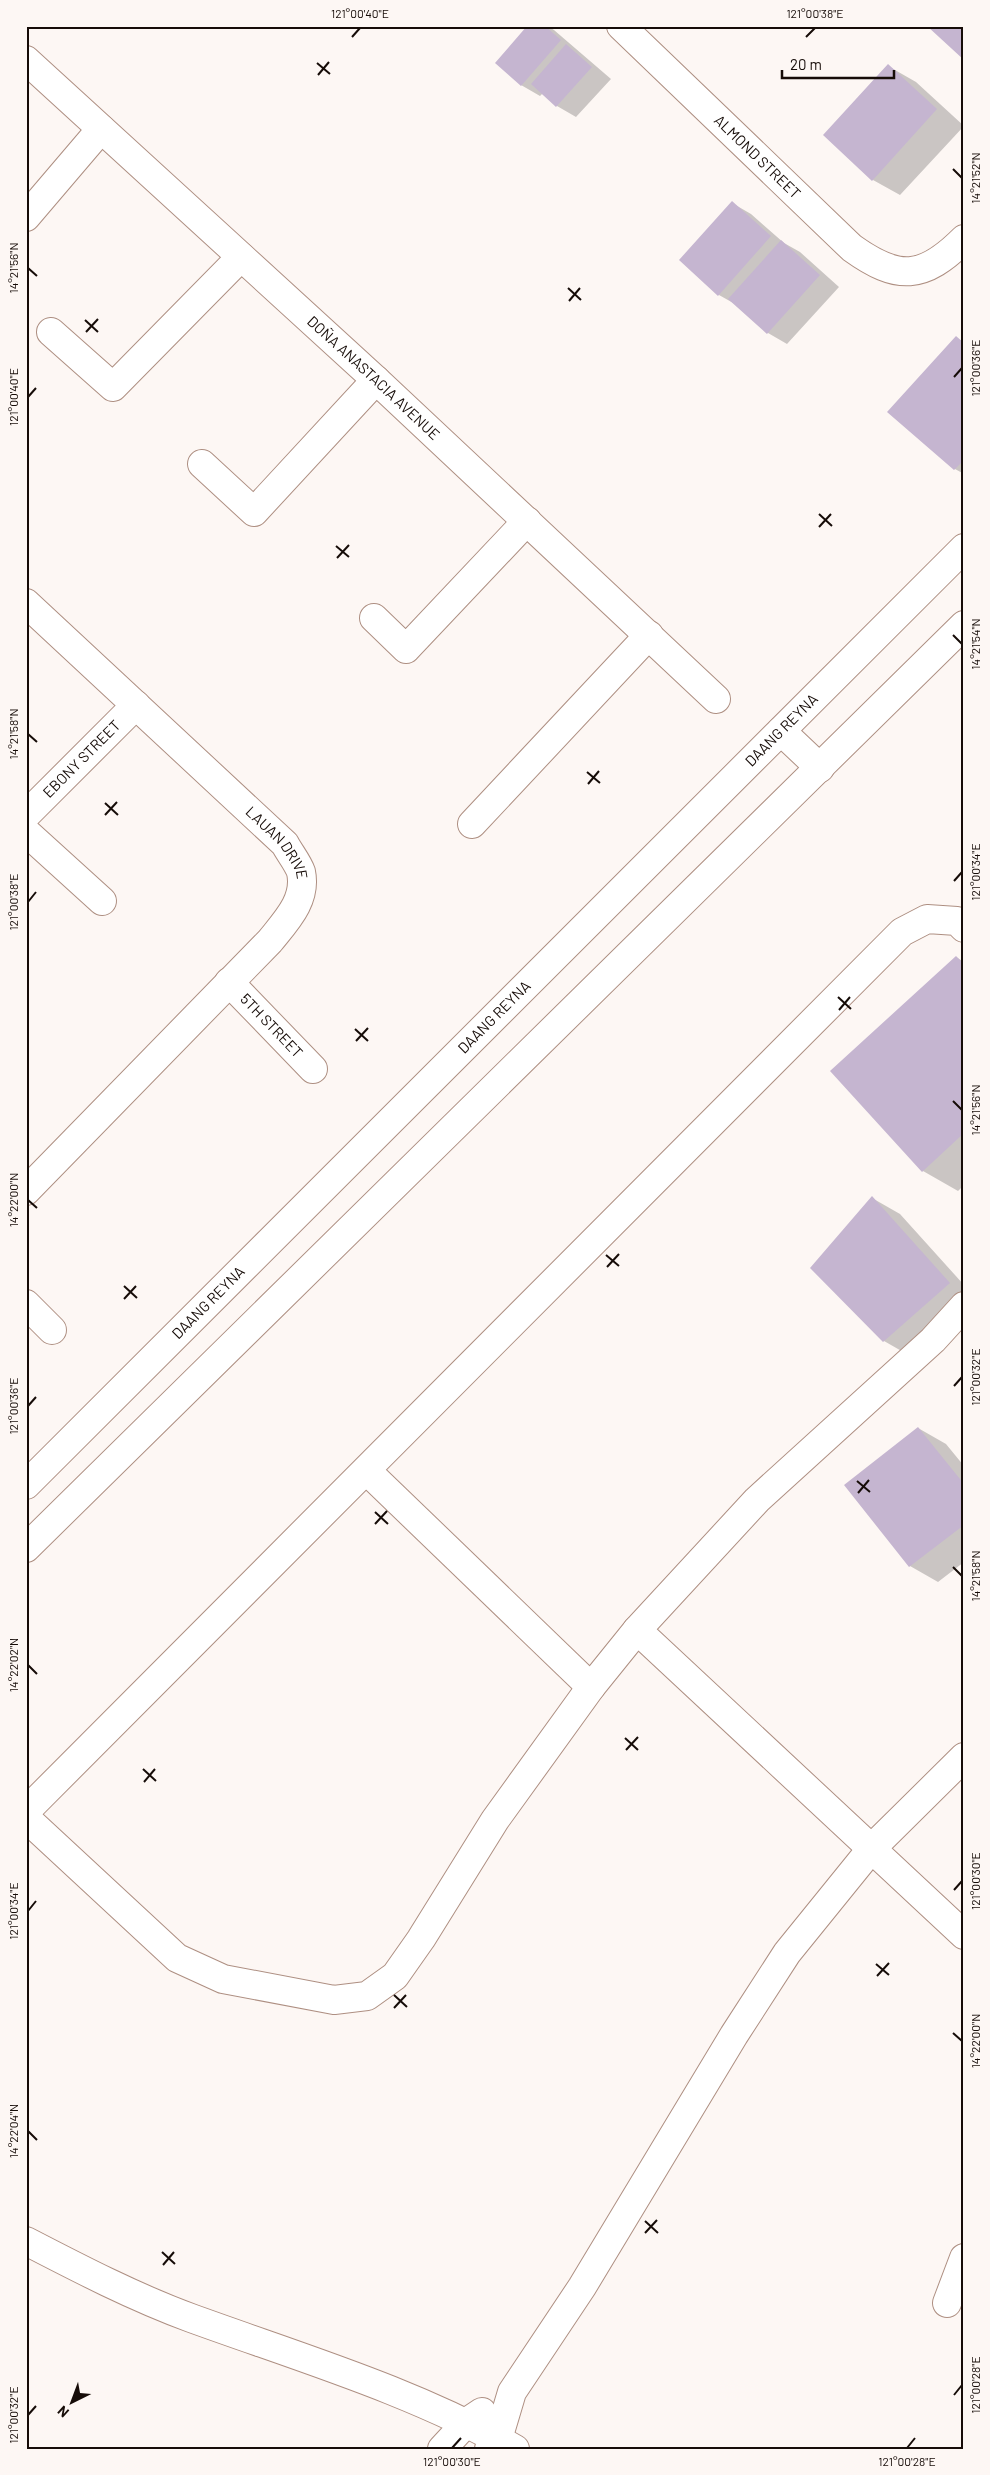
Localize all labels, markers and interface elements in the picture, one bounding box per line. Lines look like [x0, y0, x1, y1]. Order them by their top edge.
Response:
text: 121°00'40"E [331, 6, 389, 20]
text: 121°00'38"E [786, 6, 844, 20]
scale bar [782, 48, 895, 80]
text: 20 m [790, 55, 822, 73]
street label: ALMOND STREET [711, 111, 805, 202]
text: 14°21'52"N [968, 152, 982, 204]
text: 14°21'56"N [6, 242, 20, 294]
street label: DOÑA ANASTACIA AVENUE [304, 312, 444, 443]
text: 121°00'36"E [968, 339, 982, 397]
text: 121°00'40"E [6, 368, 20, 426]
text: 14°21'54"N [968, 618, 982, 670]
street label: DAANG REYNA [741, 689, 821, 770]
text: 14°21'58"N [6, 708, 20, 760]
street label: EBONY STREET [39, 716, 124, 801]
street label: LAUAN DRIVE [242, 802, 312, 880]
text: 121°00'34"E [968, 843, 982, 901]
text: 121°00'38"E [6, 873, 20, 931]
street label: DAANG REYNA [454, 976, 534, 1056]
street label: 5TH STREET [237, 989, 307, 1061]
text: 14°21'56"N [968, 1084, 982, 1136]
text: 14°22'00"N [6, 1173, 20, 1227]
street label: DAANG REYNA [168, 1262, 248, 1342]
text: 121°00'32"E [968, 1348, 982, 1406]
text: 121°00'36"E [6, 1377, 20, 1435]
text: 14°21'58"N [968, 1550, 982, 1602]
text: 14°22'02"N [6, 1638, 20, 1692]
text: 121°00'30"E [968, 1852, 982, 1910]
text: 121°00'34"E [6, 1882, 20, 1940]
text: 14°22'00"N [968, 2014, 982, 2068]
text: 14°22'04"N [6, 2104, 20, 2158]
text: 121°00'28"E [968, 2356, 982, 2414]
north arrow [48, 2378, 98, 2428]
text: 121°00'32"E [6, 2386, 20, 2444]
text: N [54, 2403, 72, 2421]
text: 121°00'30"E [423, 2454, 481, 2468]
text: 121°00'28"E [878, 2454, 936, 2468]

